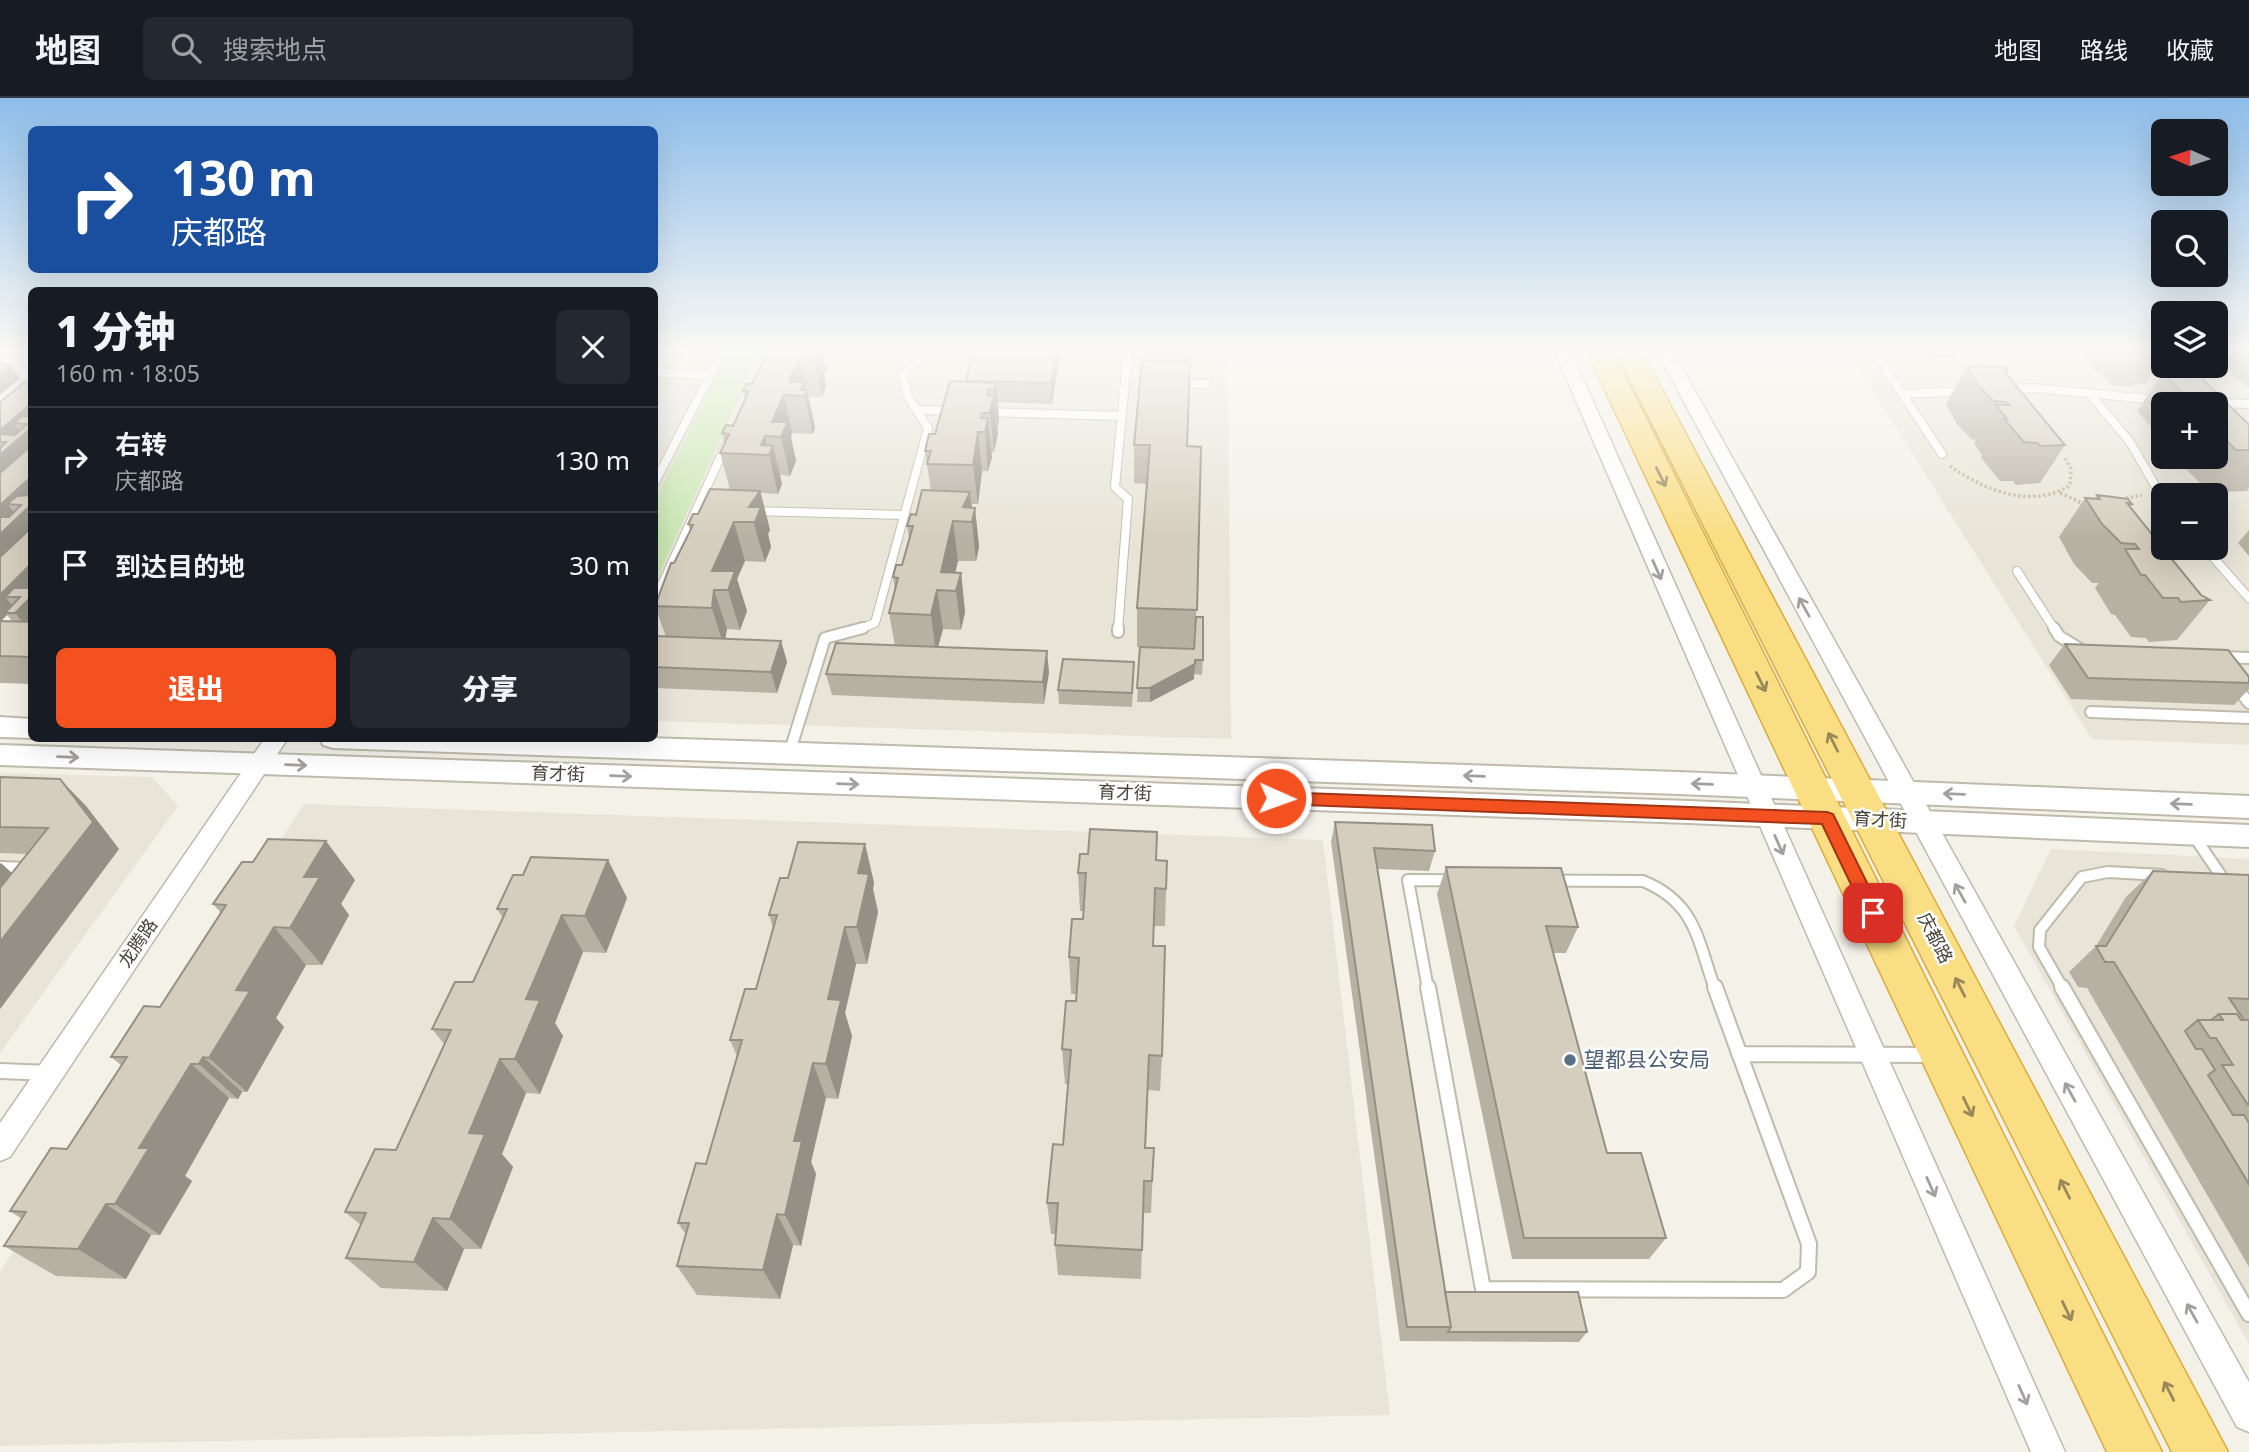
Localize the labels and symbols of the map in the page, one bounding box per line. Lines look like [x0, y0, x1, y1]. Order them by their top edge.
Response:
north arrow [2151, 119, 2228, 196]
one-way arrow [1655, 466, 1669, 487]
one-way arrow [1651, 558, 1664, 580]
one-way arrow [1797, 598, 1811, 618]
one-way arrow [1755, 671, 1768, 692]
one-way arrow [1826, 732, 1840, 753]
one-way arrow [56, 751, 79, 764]
one-way arrow [284, 758, 307, 772]
street label: 育才街 [531, 760, 585, 786]
position arrow [1239, 761, 1313, 835]
one-way arrow [609, 769, 632, 783]
one-way arrow [1463, 769, 1486, 783]
one-way arrow [837, 777, 860, 790]
one-way arrow [1690, 777, 1713, 790]
street label: 育才街 [1098, 779, 1152, 805]
one-way arrow [1942, 788, 1965, 801]
one-way arrow [2170, 797, 2193, 810]
street label: 育才街 [1852, 806, 1908, 832]
one-way arrow [1773, 834, 1786, 855]
pin [1843, 883, 1903, 943]
one-way arrow [1953, 883, 1966, 904]
street label: 庆都路 [1913, 908, 1959, 967]
street label: 龙腾路 [112, 913, 162, 972]
one-way arrow [1953, 977, 1967, 998]
place label: 望都县公安局 [1584, 1045, 1710, 1073]
marker: 望都县公安局 [1562, 1052, 1578, 1068]
one-way arrow [2063, 1083, 2077, 1103]
one-way arrow [1961, 1096, 1975, 1117]
one-way arrow [1925, 1176, 1938, 1198]
one-way arrow [2058, 1179, 2071, 1200]
one-way arrow [2061, 1300, 2074, 1321]
one-way arrow [2185, 1303, 2199, 1323]
one-way arrow [2162, 1382, 2176, 1402]
one-way arrow [2017, 1384, 2030, 1406]

